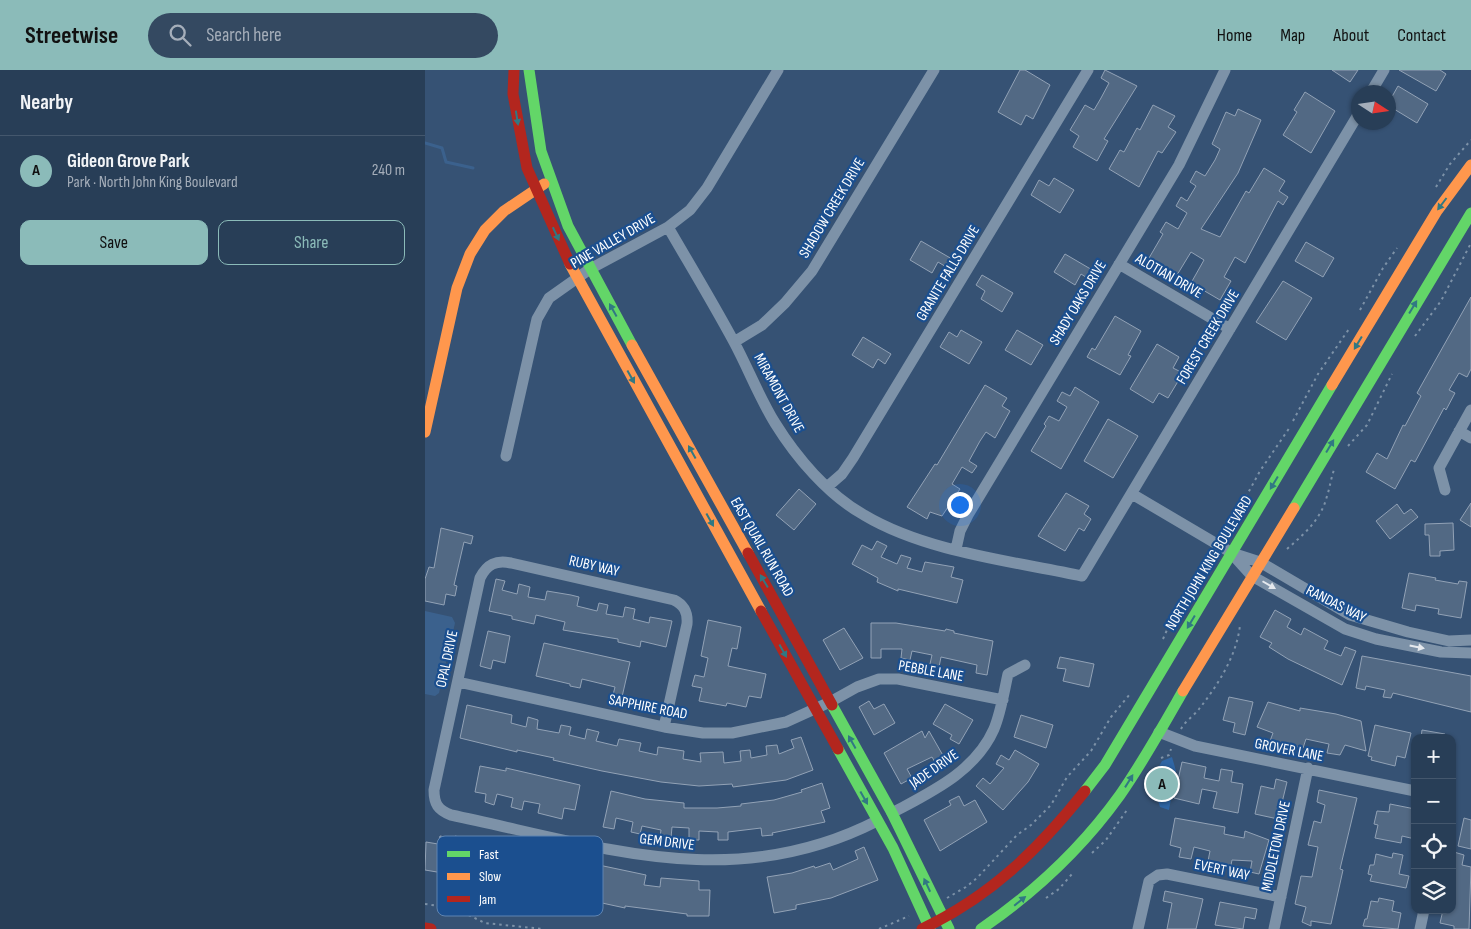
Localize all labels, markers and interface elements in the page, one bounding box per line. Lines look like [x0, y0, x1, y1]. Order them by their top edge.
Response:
search box [148, 13, 498, 58]
text: Streetwise [25, 21, 118, 50]
icon: search [166, 21, 194, 49]
text: Search here [206, 24, 282, 47]
text: Home [1217, 25, 1252, 46]
text: Map [1280, 25, 1305, 46]
text: About [1333, 25, 1369, 46]
text: Contact [1397, 25, 1446, 46]
north arrow [1351, 85, 1396, 130]
text: Nearby [20, 90, 73, 115]
one-way arrow [514, 111, 522, 127]
text: Gideon Grove Park [67, 150, 190, 173]
street label: SHADOW CREEK DRIVE [795, 155, 869, 261]
text: A [32, 161, 40, 180]
text: 240 m [372, 161, 405, 180]
text: Park · North John King Boulevard [67, 173, 238, 192]
one-way arrow [1437, 197, 1447, 211]
street label: PINE VALLEY DRIVE [567, 209, 659, 273]
button: Save [20, 220, 208, 265]
button: Share [218, 220, 405, 265]
street label: GRANITE FALLS DRIVE [912, 222, 984, 324]
one-way arrow [552, 227, 560, 241]
street label: ALOTIAN DRIVE [1131, 249, 1206, 303]
street label: SHADY OAKS DRIVE [1045, 257, 1111, 349]
street label: FOREST CREEK DRIVE [1172, 286, 1244, 388]
one-way arrow [1409, 300, 1418, 313]
one-way arrow [609, 303, 617, 318]
one-way arrow [1353, 337, 1362, 350]
street label: MIRAMONT DRIVE [749, 350, 809, 436]
one-way arrow [627, 370, 635, 385]
one-way arrow [1325, 440, 1334, 453]
one-way arrow [688, 445, 696, 460]
one-way arrow [1270, 476, 1279, 489]
your location [947, 492, 973, 518]
street label: NORTH JOHN KING BOULEVARD [1161, 492, 1257, 634]
street label: EAST QUAIL RUN ROAD [726, 494, 798, 600]
one-way arrow [705, 513, 714, 526]
street label: RUBY WAY [567, 551, 622, 581]
one-way arrow [759, 574, 768, 587]
one-way arrow [1262, 580, 1275, 589]
street label: RANDAS WAY [1303, 581, 1370, 627]
one-way arrow [1186, 616, 1195, 629]
street label: OPAL DRIVE [432, 629, 462, 689]
one-way arrow [778, 644, 787, 657]
one-way arrow [1409, 644, 1425, 652]
street label: PEBBLE LANE [897, 656, 965, 686]
street label: SAPPHIRE ROAD [607, 690, 689, 724]
one-way arrow [848, 734, 856, 749]
street label: GROVER LANE [1253, 734, 1325, 766]
map controls [1411, 734, 1456, 914]
button: + [1411, 734, 1456, 779]
street label: JADE DRIVE [905, 745, 962, 793]
pin: A [1146, 765, 1178, 803]
one-way arrow [1124, 774, 1133, 787]
button: − [1411, 779, 1456, 824]
one-way arrow [860, 791, 868, 805]
street label: MIDDLETON DRIVE [1257, 799, 1295, 893]
button: locate [1411, 824, 1456, 869]
street label: GEM DRIVE [638, 829, 696, 855]
legend [437, 836, 603, 916]
text: Fast [479, 846, 499, 863]
street label: EVERT WAY [1193, 855, 1252, 885]
text: Slow [479, 868, 501, 885]
button: layers [1411, 869, 1456, 914]
one-way arrow [923, 878, 931, 892]
text: Jam [478, 891, 496, 908]
one-way arrow [1013, 895, 1026, 906]

